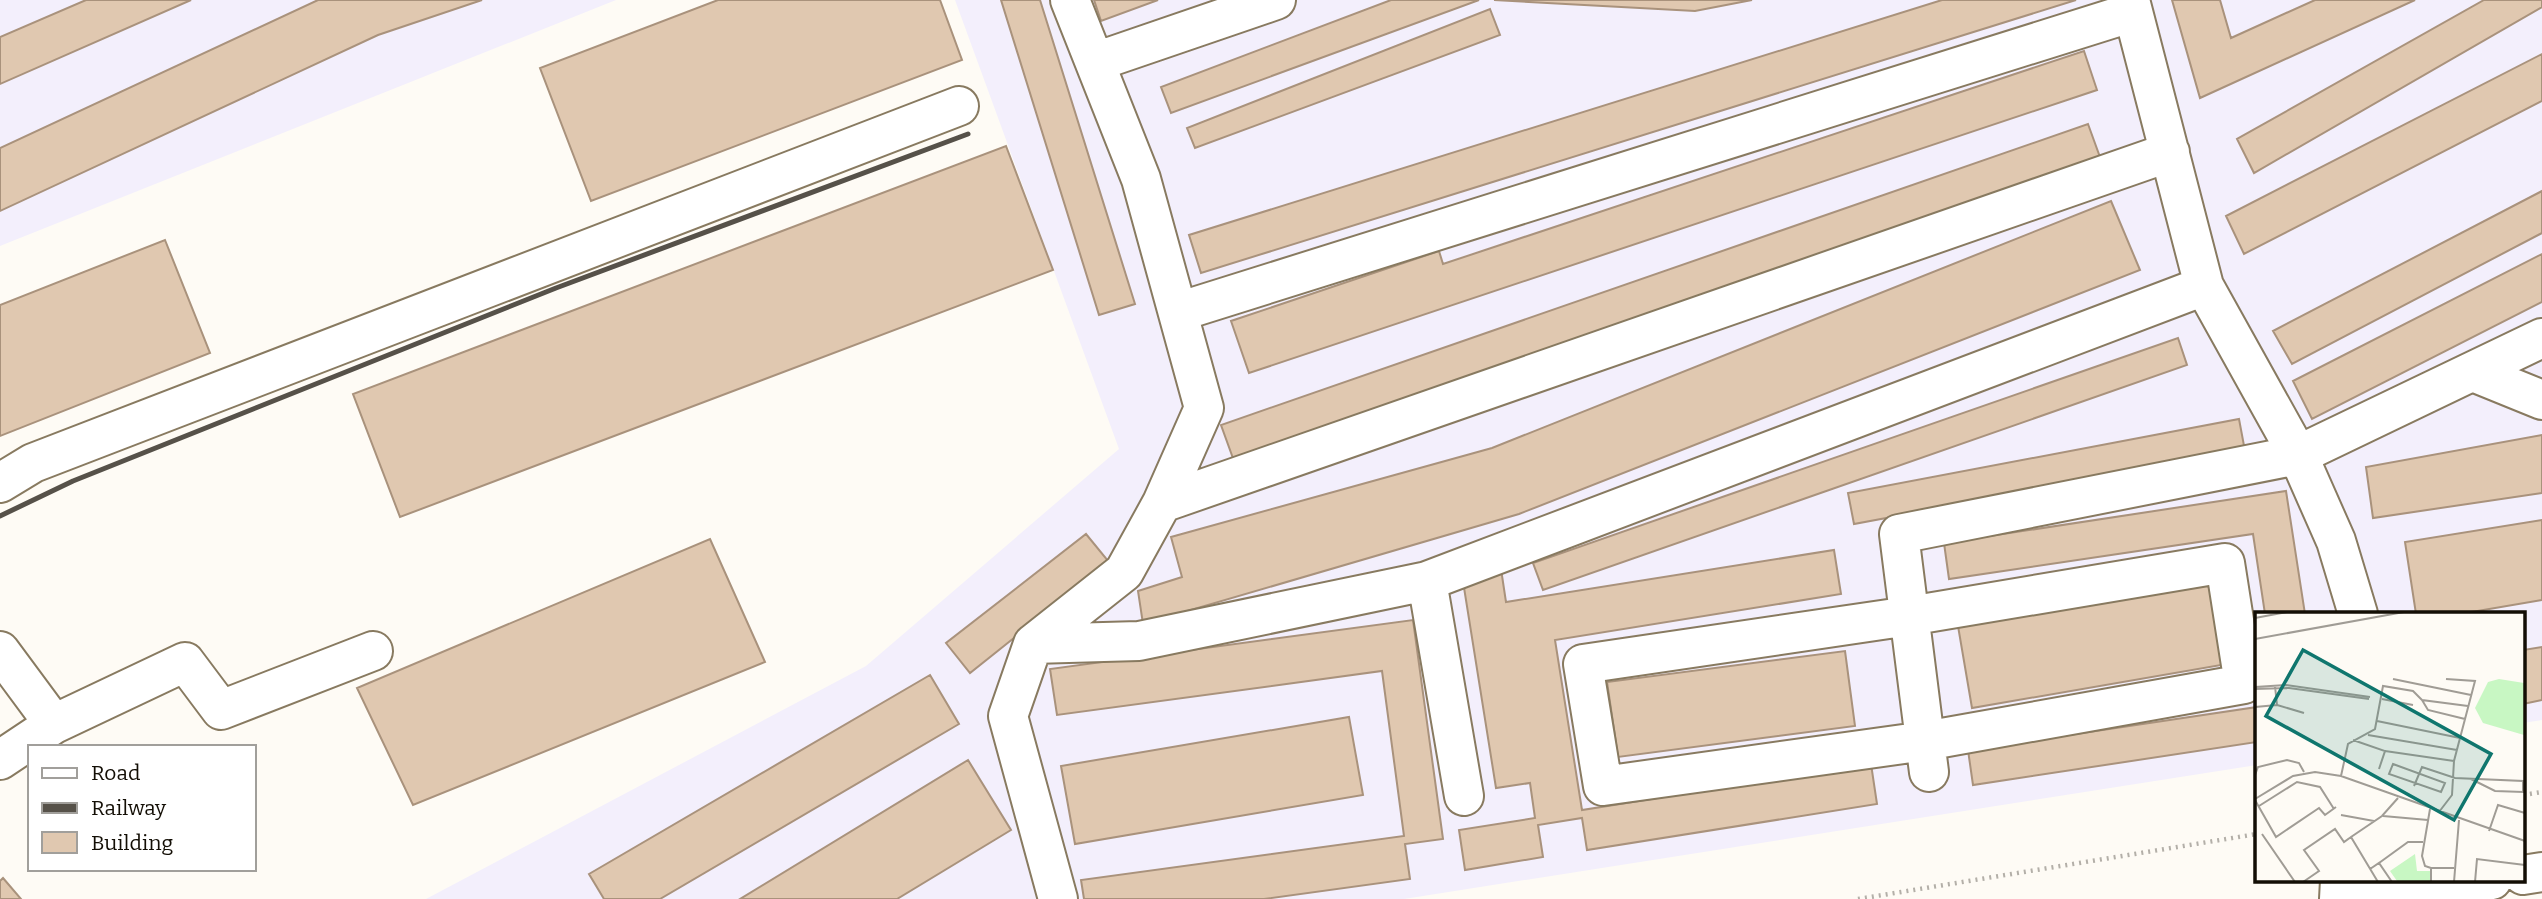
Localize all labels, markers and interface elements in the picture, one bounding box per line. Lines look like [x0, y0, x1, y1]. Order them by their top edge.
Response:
inset map [2255, 612, 2524, 881]
legend [28, 745, 256, 871]
text: Road [91, 760, 140, 786]
text: Railway [91, 795, 167, 821]
text: Building [91, 830, 174, 856]

